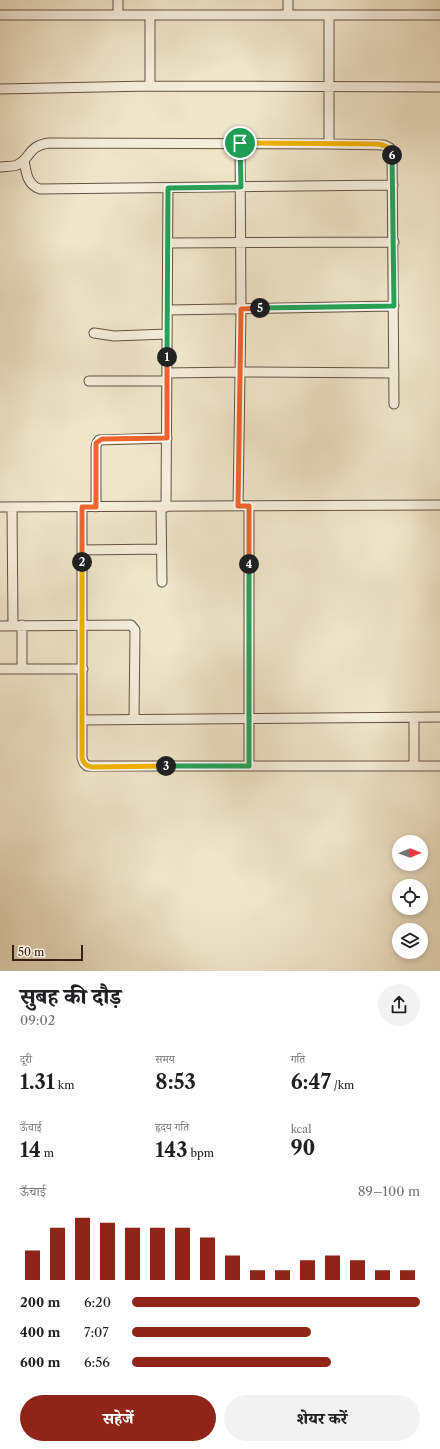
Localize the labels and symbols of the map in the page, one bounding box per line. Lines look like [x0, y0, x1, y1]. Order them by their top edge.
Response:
pin [223, 126, 257, 160]
pin: 6 [382, 145, 402, 165]
pin: 5 [250, 298, 270, 318]
pin: 1 [157, 347, 177, 367]
pin: 2 [72, 552, 92, 572]
pin: 4 [239, 554, 259, 574]
pin: 3 [156, 756, 176, 776]
north arrow [392, 835, 428, 871]
scale bar [12, 943, 83, 962]

